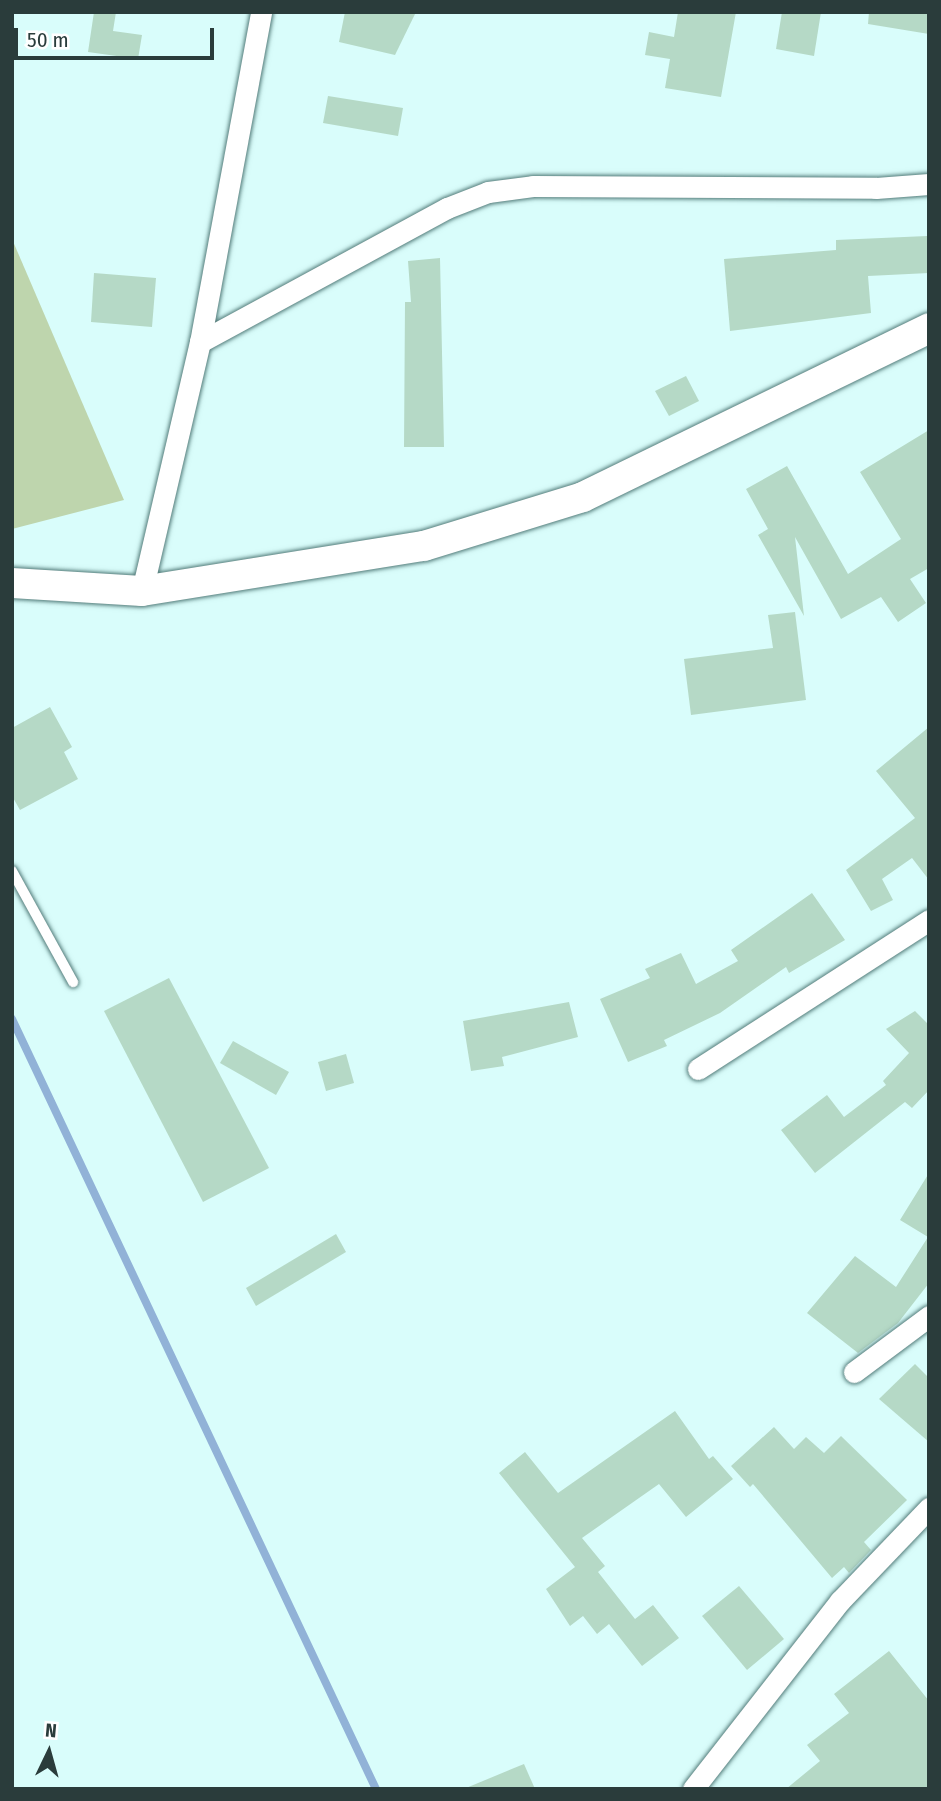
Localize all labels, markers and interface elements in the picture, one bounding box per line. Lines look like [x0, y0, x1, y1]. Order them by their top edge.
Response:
scale bar [18, 14, 217, 58]
text: 50 m [27, 27, 69, 53]
north arrow [14, 1717, 84, 1787]
text: N [44, 1719, 58, 1743]

